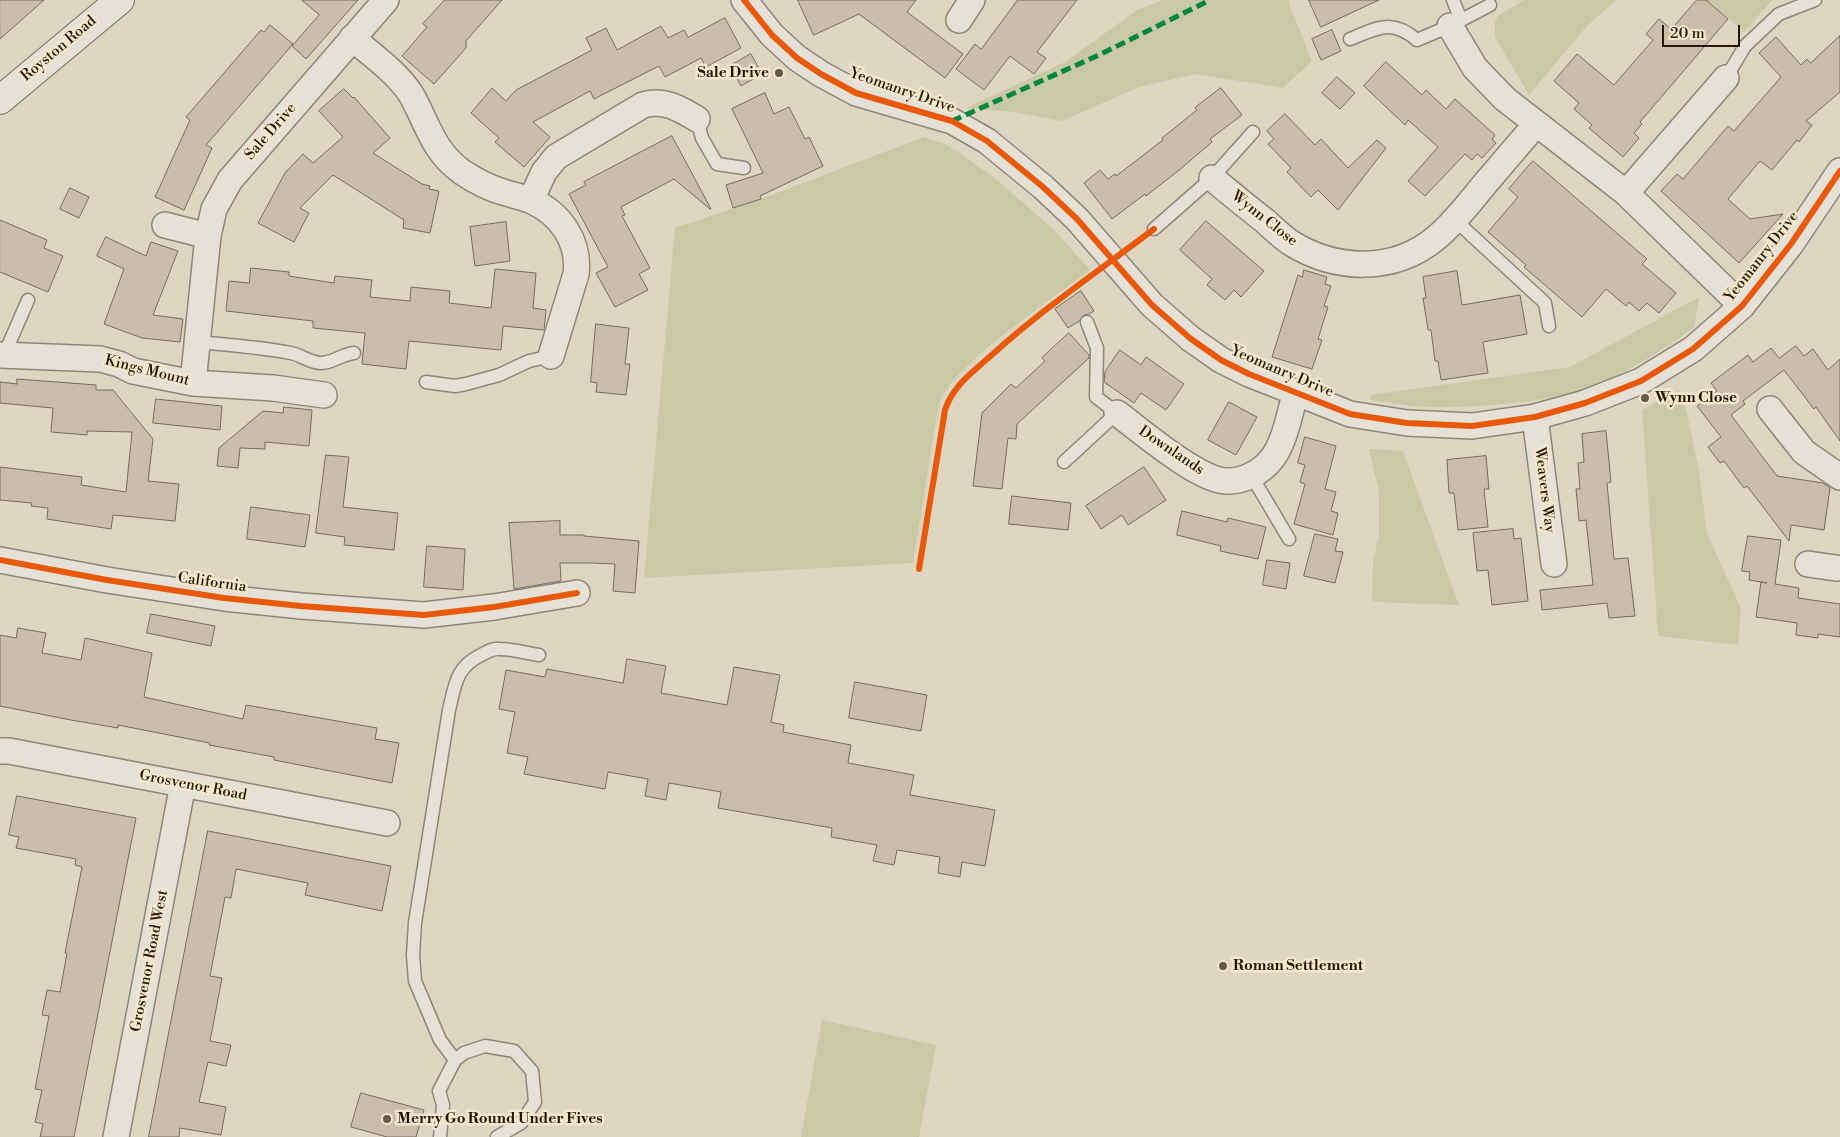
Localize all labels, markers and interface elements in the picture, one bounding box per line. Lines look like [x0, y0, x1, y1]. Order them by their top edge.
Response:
street label: Royston Road [18, 12, 100, 86]
scale bar [1665, 15, 1742, 47]
text: 20 m [1670, 24, 1705, 43]
place label: Sale Drive [697, 64, 769, 82]
street label: Yeomanry Drive [847, 65, 957, 117]
marker: Sale Drive [773, 67, 785, 79]
street label: Sale Drive [241, 100, 301, 164]
street label: Wynn Close [1227, 188, 1301, 250]
street label: Yeomanry Drive [1721, 208, 1803, 306]
street label: Yeomanry Drive [1228, 342, 1336, 402]
street label: Kings Mount [103, 352, 191, 390]
place label: Wynn Close [1655, 389, 1737, 407]
marker: Wynn Close [1639, 392, 1651, 404]
street label: Downlands [1135, 423, 1207, 479]
street label: Weavers Way [1530, 446, 1558, 534]
street label: California [177, 569, 247, 597]
street label: Grosvenor Road [138, 767, 248, 805]
street label: Grosvenor Road West [127, 888, 173, 1034]
place label: Roman Settlement [1233, 957, 1363, 975]
marker: Roman Settlement [1217, 960, 1229, 972]
place label: Merry Go Round Under Fives [397, 1110, 603, 1128]
marker: Merry Go Round Under Fives [381, 1113, 393, 1125]

